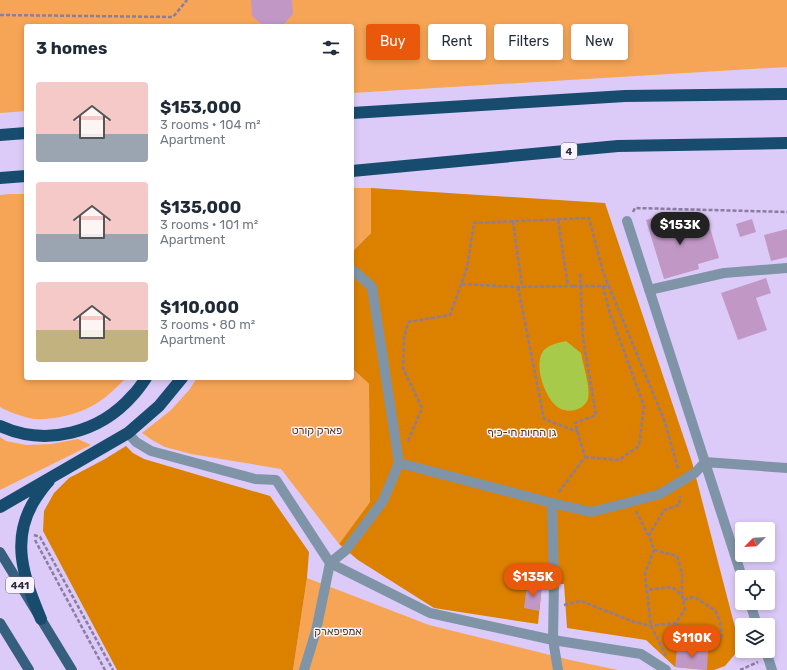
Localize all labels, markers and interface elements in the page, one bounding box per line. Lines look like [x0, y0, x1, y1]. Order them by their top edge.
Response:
chip: Buy [366, 24, 420, 60]
chip: Rent [428, 24, 486, 60]
chip: Filters [494, 24, 563, 60]
chip: New [571, 24, 628, 60]
icon: filters [320, 37, 342, 59]
text: 3 homes [36, 38, 107, 58]
text: $153,000 [160, 97, 241, 117]
icon: home [68, 98, 116, 146]
text: 3 rooms · 104 m² [160, 117, 261, 132]
text: Apartment [160, 132, 225, 147]
road number: 4 [561, 143, 577, 159]
text: $135,000 [160, 197, 241, 217]
icon: home [68, 198, 116, 246]
pin: $153K [652, 212, 708, 246]
text: 3 rooms · 101 m² [160, 217, 258, 232]
text: $153K [660, 217, 700, 232]
text: Apartment [160, 232, 225, 247]
text: $110,000 [160, 297, 239, 317]
icon: home [68, 298, 116, 346]
text: 3 rooms · 80 m² [160, 317, 255, 332]
text: Apartment [160, 332, 225, 347]
park label: פארק קורט [292, 424, 342, 437]
park label: גן החיות חי-כיף [488, 426, 557, 439]
north arrow [735, 522, 775, 562]
map controls [735, 522, 775, 658]
pin: $135K [505, 564, 561, 598]
text: $135K [513, 569, 553, 584]
button: locate [735, 570, 775, 610]
road number: 441 [6, 577, 34, 593]
button: layers [735, 618, 775, 658]
park label: אמפיפארק [314, 625, 362, 638]
pin: $110K [664, 625, 720, 659]
text: $110K [672, 630, 712, 645]

